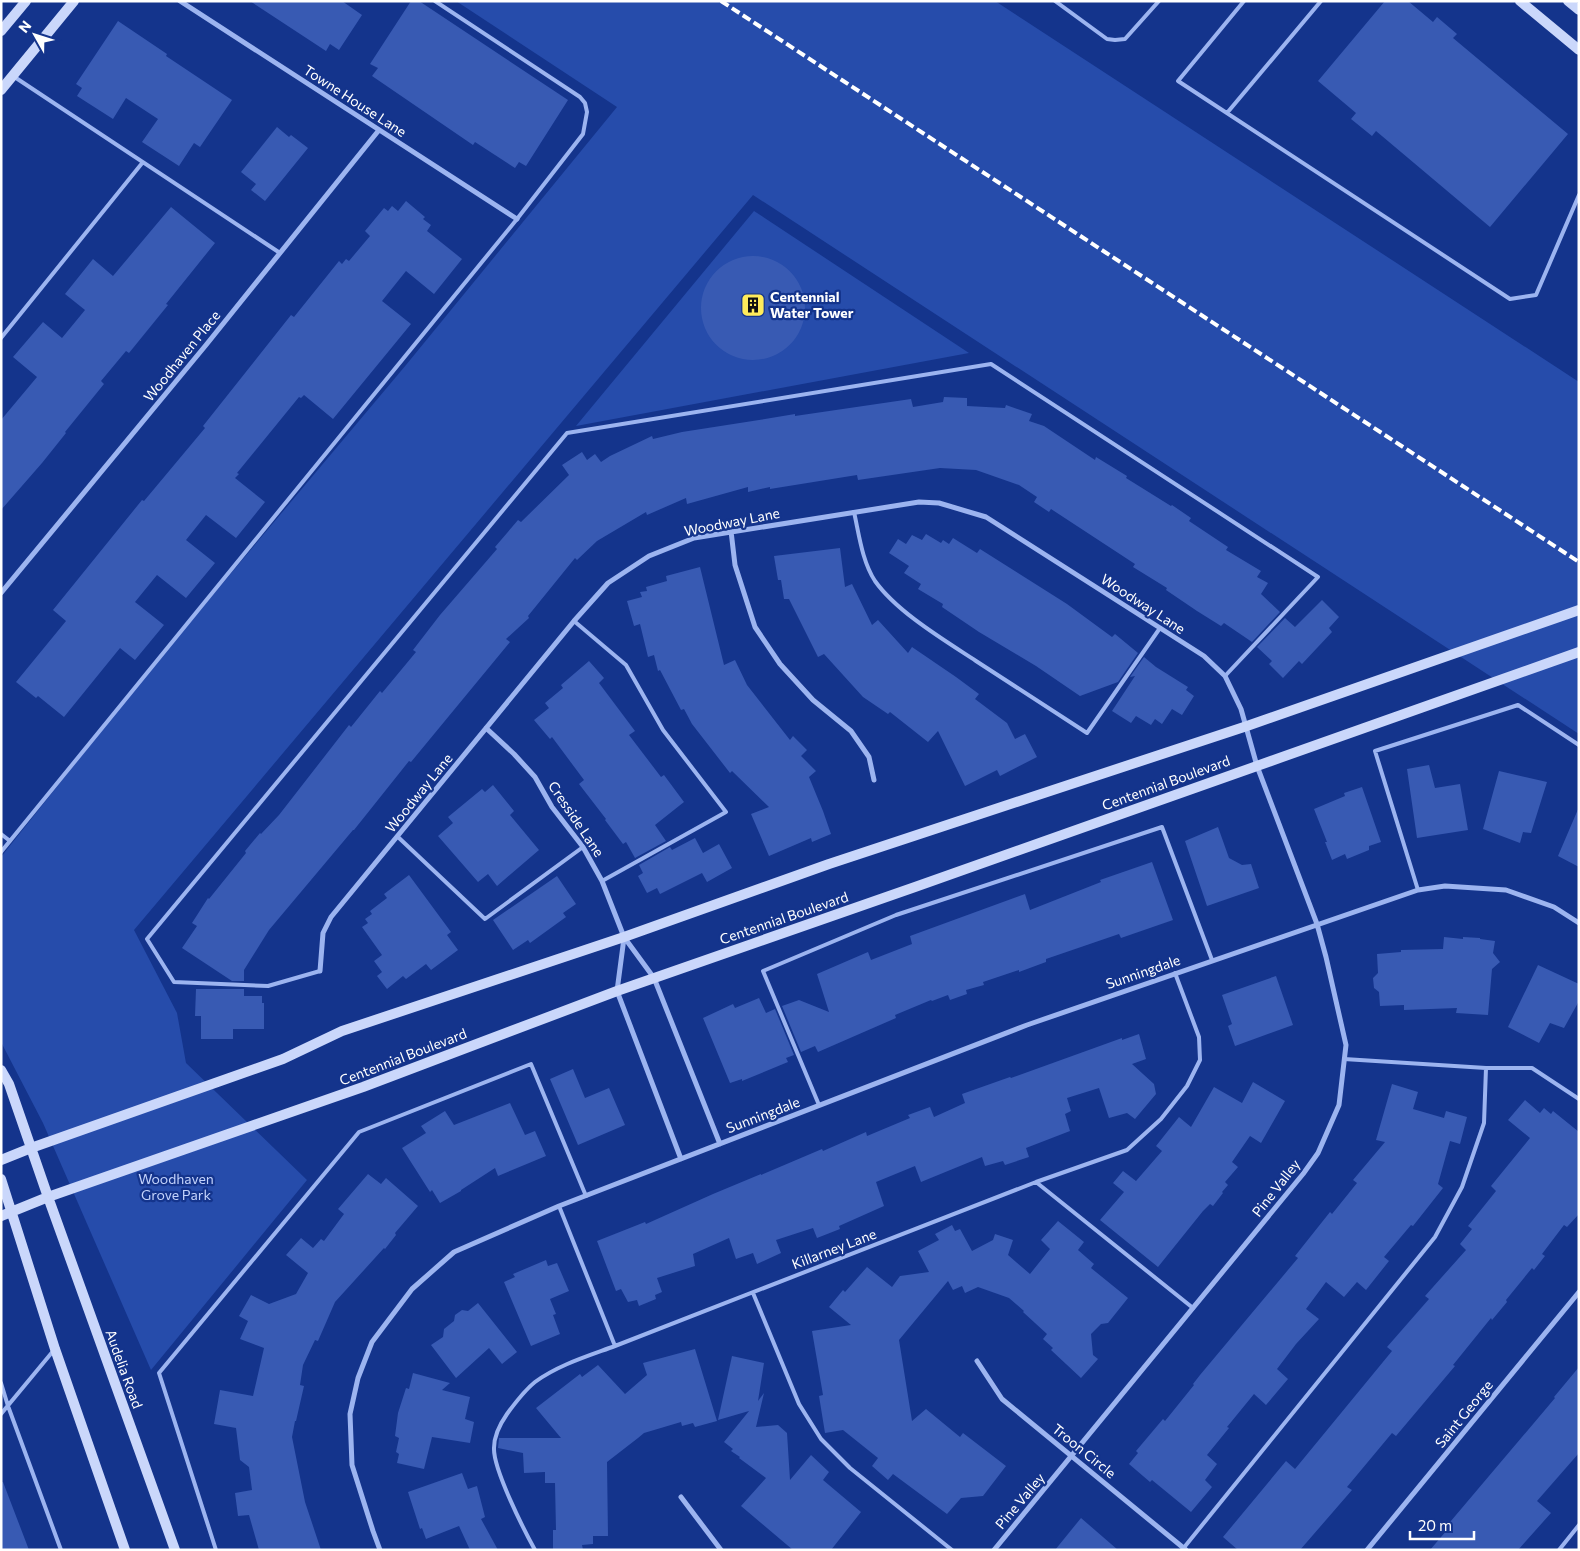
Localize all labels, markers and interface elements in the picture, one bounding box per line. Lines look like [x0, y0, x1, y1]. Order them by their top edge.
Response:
north arrow [10, 10, 60, 60]
text: N [15, 17, 34, 36]
street label: Towne House Lane [301, 61, 410, 140]
place label: Centennial Water Tower [770, 288, 854, 321]
building icon: Centennial Water Tower [740, 292, 766, 318]
street label: Woodhaven Place [140, 307, 224, 405]
street label: Woodway Lane [683, 504, 781, 539]
street label: Woodway Lane [1098, 570, 1189, 637]
street label: Woodway Lane [381, 750, 456, 836]
street label: Centennial Boulevard [1099, 751, 1232, 814]
street label: Cresside Lane [545, 778, 608, 860]
street label: Centennial Boulevard [717, 888, 850, 948]
street label: Sunningdale [1103, 951, 1182, 992]
street label: Centennial Boulevard [337, 1024, 469, 1089]
street label: Sunningdale [724, 1093, 802, 1136]
street label: Pine Valley [1248, 1156, 1303, 1220]
park label: Woodhaven Grove Park [138, 1170, 214, 1203]
street label: Killarney Lane [789, 1225, 878, 1272]
street label: Audelia Road [102, 1327, 147, 1411]
street label: Saint George [1431, 1376, 1496, 1451]
street label: Troon Circle [1049, 1420, 1120, 1481]
street label: Pine Valley [991, 1469, 1048, 1532]
scale bar [1410, 1508, 1474, 1540]
text: 20 m [1418, 1516, 1452, 1534]

